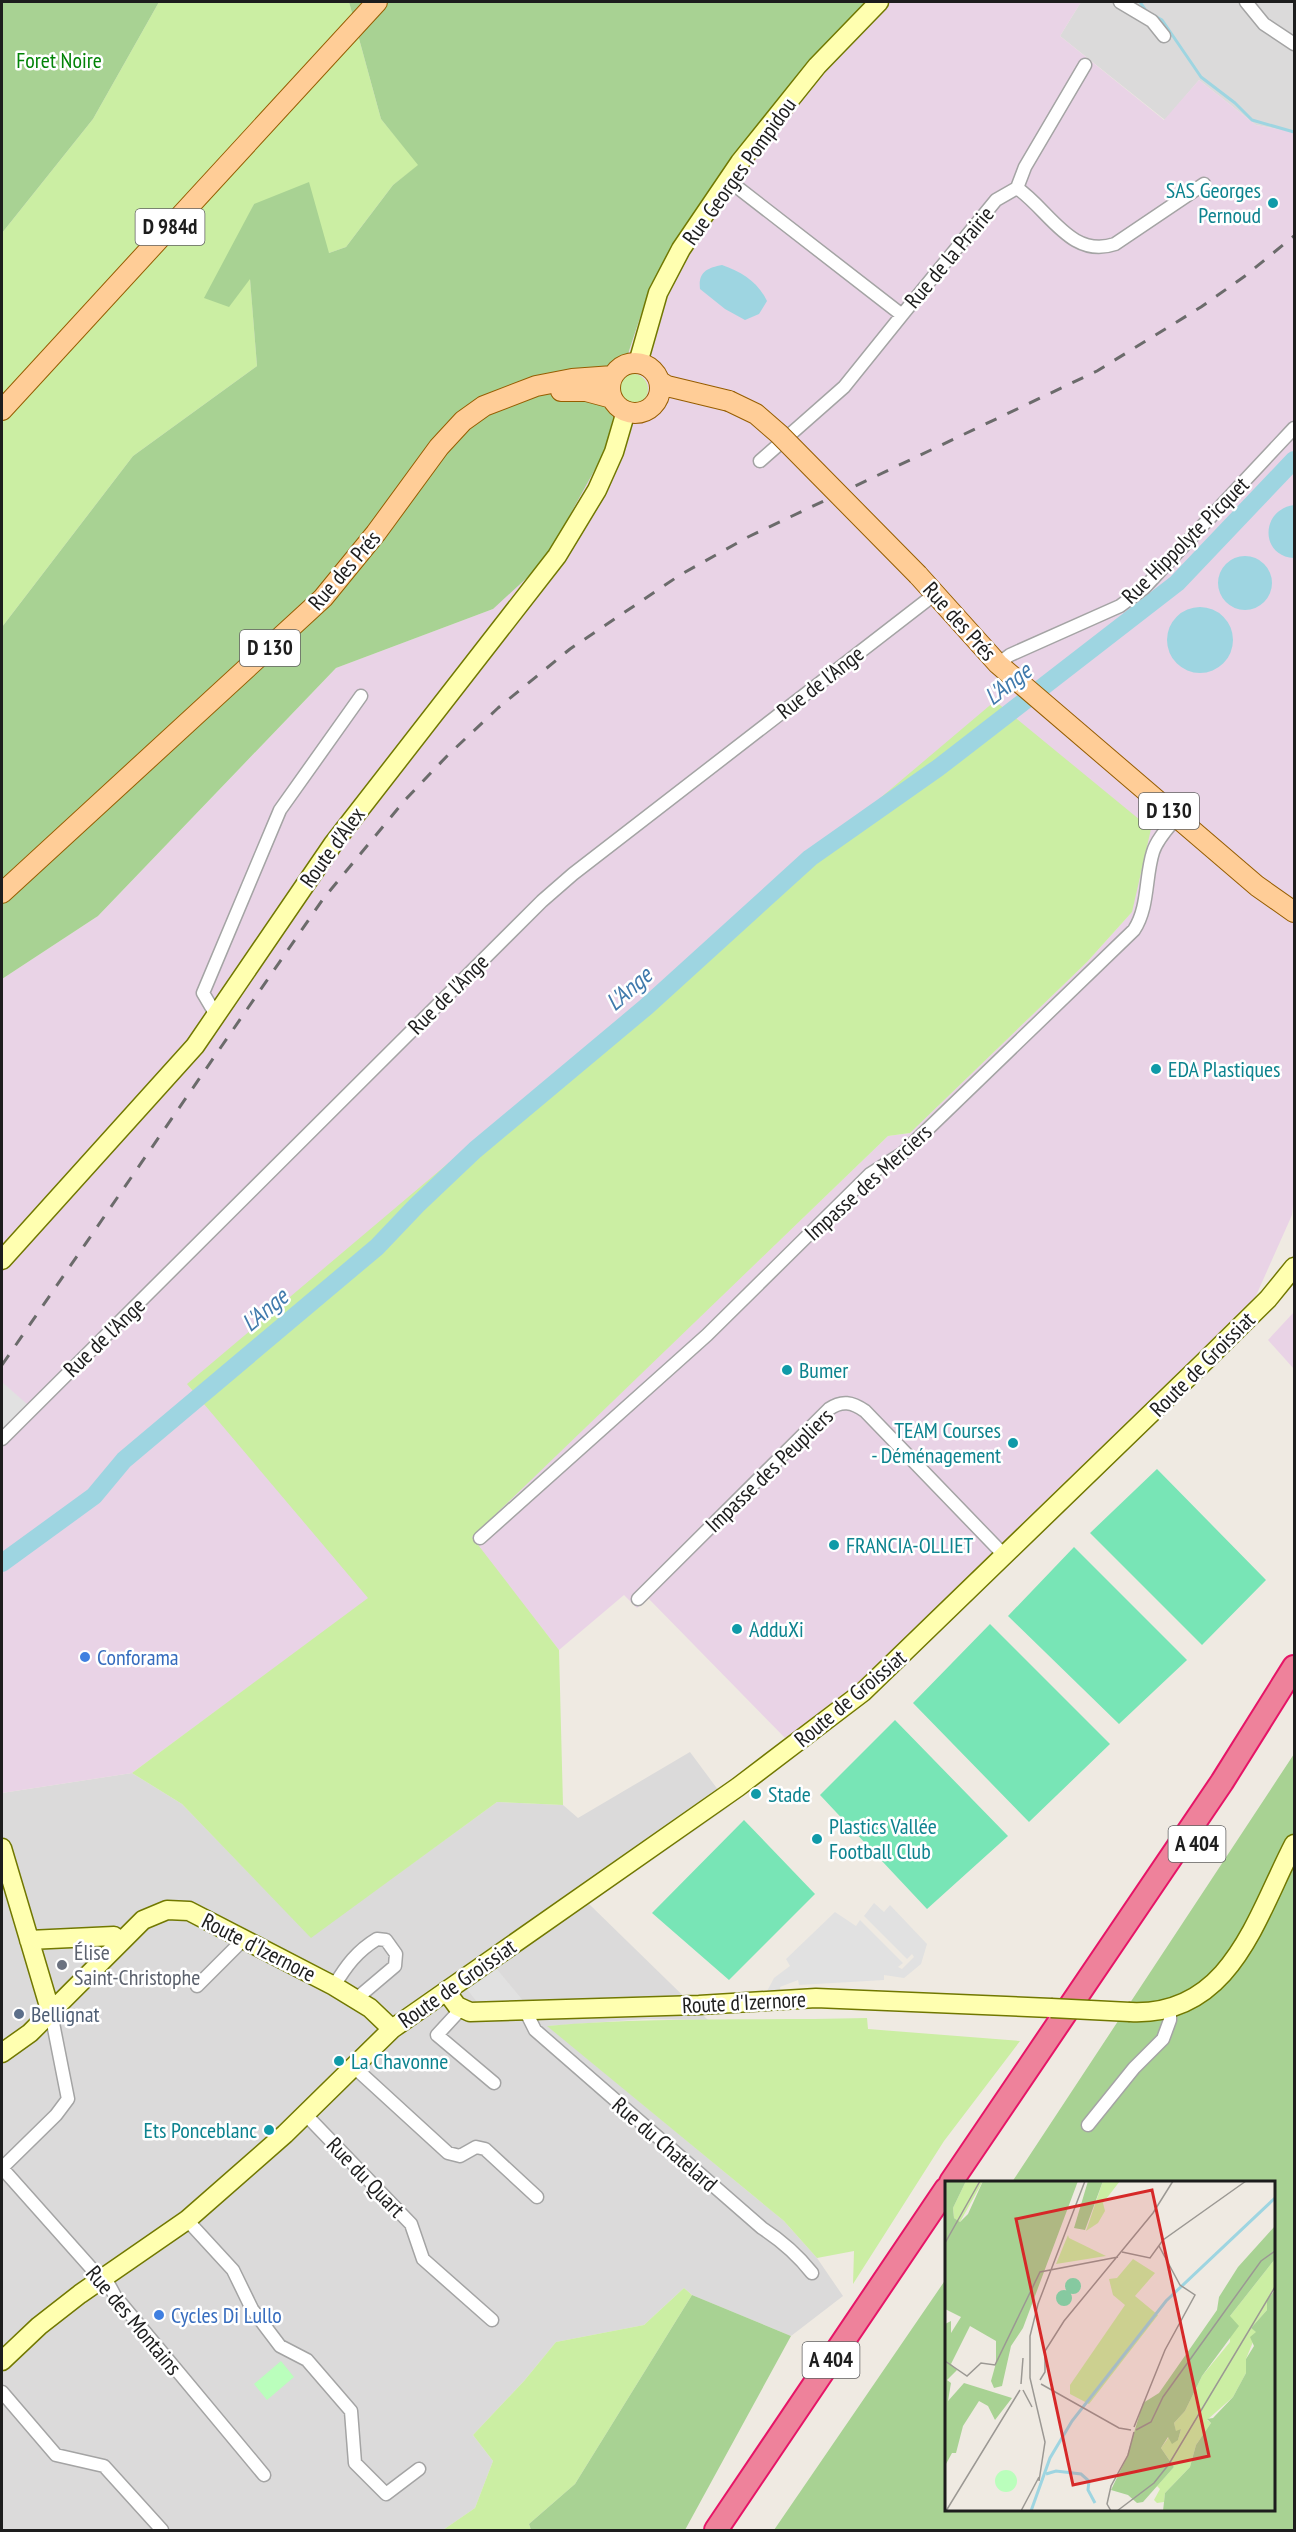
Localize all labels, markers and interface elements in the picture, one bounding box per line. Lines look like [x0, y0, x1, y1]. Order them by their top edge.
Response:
park label: Foret Noire [16, 46, 102, 74]
street label: Rue Georges Pompidou [676, 92, 802, 250]
place label: SAS Georges Pernoud [1166, 176, 1261, 229]
marker: SAS Georges Pernoud [1266, 196, 1280, 210]
street label: Rue de la Prairie [898, 200, 1000, 314]
road number: D 984d [136, 209, 204, 245]
street label: Rue Hippolyte Picquet [1116, 471, 1254, 609]
street label: Rue des Prés [302, 524, 386, 616]
street label: Rue des Prés [917, 576, 1003, 666]
road number: D 130 [240, 630, 300, 666]
street label: Rue de l'Ange [771, 639, 869, 725]
water label: L'Ange [978, 654, 1039, 712]
road number: D 130 [1139, 793, 1199, 829]
street label: Route d'Alex [293, 801, 371, 893]
street label: Rue de l'Ange [402, 948, 494, 1040]
water label: L'Ange [599, 959, 660, 1017]
place label: EDA Plastiques [1168, 1055, 1281, 1083]
marker: EDA Plastiques [1149, 1062, 1163, 1076]
street label: Impasse des Merciers [799, 1118, 937, 1246]
water label: L'Ange [235, 1280, 296, 1338]
street label: Rue de l'Ange [57, 1291, 151, 1383]
street label: Route de Groissiat [1144, 1306, 1260, 1422]
place label: Bumer [799, 1356, 848, 1384]
marker: Bumer [780, 1363, 794, 1377]
street label: Impasse des Peupliers [699, 1402, 839, 1538]
place label: TEAM Courses - Déménagement [871, 1416, 1001, 1469]
marker: TEAM Courses - Déménagement [1006, 1436, 1020, 1450]
place label: FRANCIA-OLLIET [846, 1531, 974, 1559]
marker: FRANCIA-OLLIET [827, 1538, 841, 1552]
place label: AdduXi [749, 1615, 804, 1643]
marker: AdduXi [730, 1622, 744, 1636]
place label: Conforama [97, 1643, 179, 1671]
street label: Route de Groissiat [788, 1643, 912, 1753]
marker: Conforama [78, 1650, 92, 1664]
place label: Stade [768, 1780, 811, 1808]
marker: Stade [749, 1787, 763, 1801]
place label: Plastics Vallée Football Club [829, 1812, 937, 1865]
road number: A 404 [1168, 1826, 1226, 1862]
marker: Plastics Vallée Football Club [810, 1832, 824, 1846]
street label: Route d'Izernore [197, 1906, 321, 1988]
street label: Route de Groissiat [393, 1932, 521, 2034]
place label: Élise Saint-Christophe [74, 1938, 200, 1991]
marker: Élise Saint-Christophe [55, 1958, 69, 1972]
street label: Route d'Izernore [681, 1985, 807, 2019]
place label: Bellignat [31, 2000, 100, 2028]
marker: Bellignat [12, 2007, 26, 2021]
place label: La Chavonne [351, 2047, 448, 2075]
marker: La Chavonne [332, 2054, 346, 2068]
street label: Rue du Chatelard [607, 2091, 723, 2197]
place label: Ets Ponceblanc [143, 2116, 257, 2144]
marker: Ets Ponceblanc [262, 2123, 276, 2137]
street label: Rue du Quart [321, 2131, 411, 2223]
inset map [945, 2181, 1275, 2511]
street label: Rue des Montains [80, 2259, 188, 2381]
place label: Cycles Di Lullo [171, 2301, 282, 2329]
marker: Cycles Di Lullo [152, 2308, 166, 2322]
road number: A 404 [802, 2342, 860, 2378]

